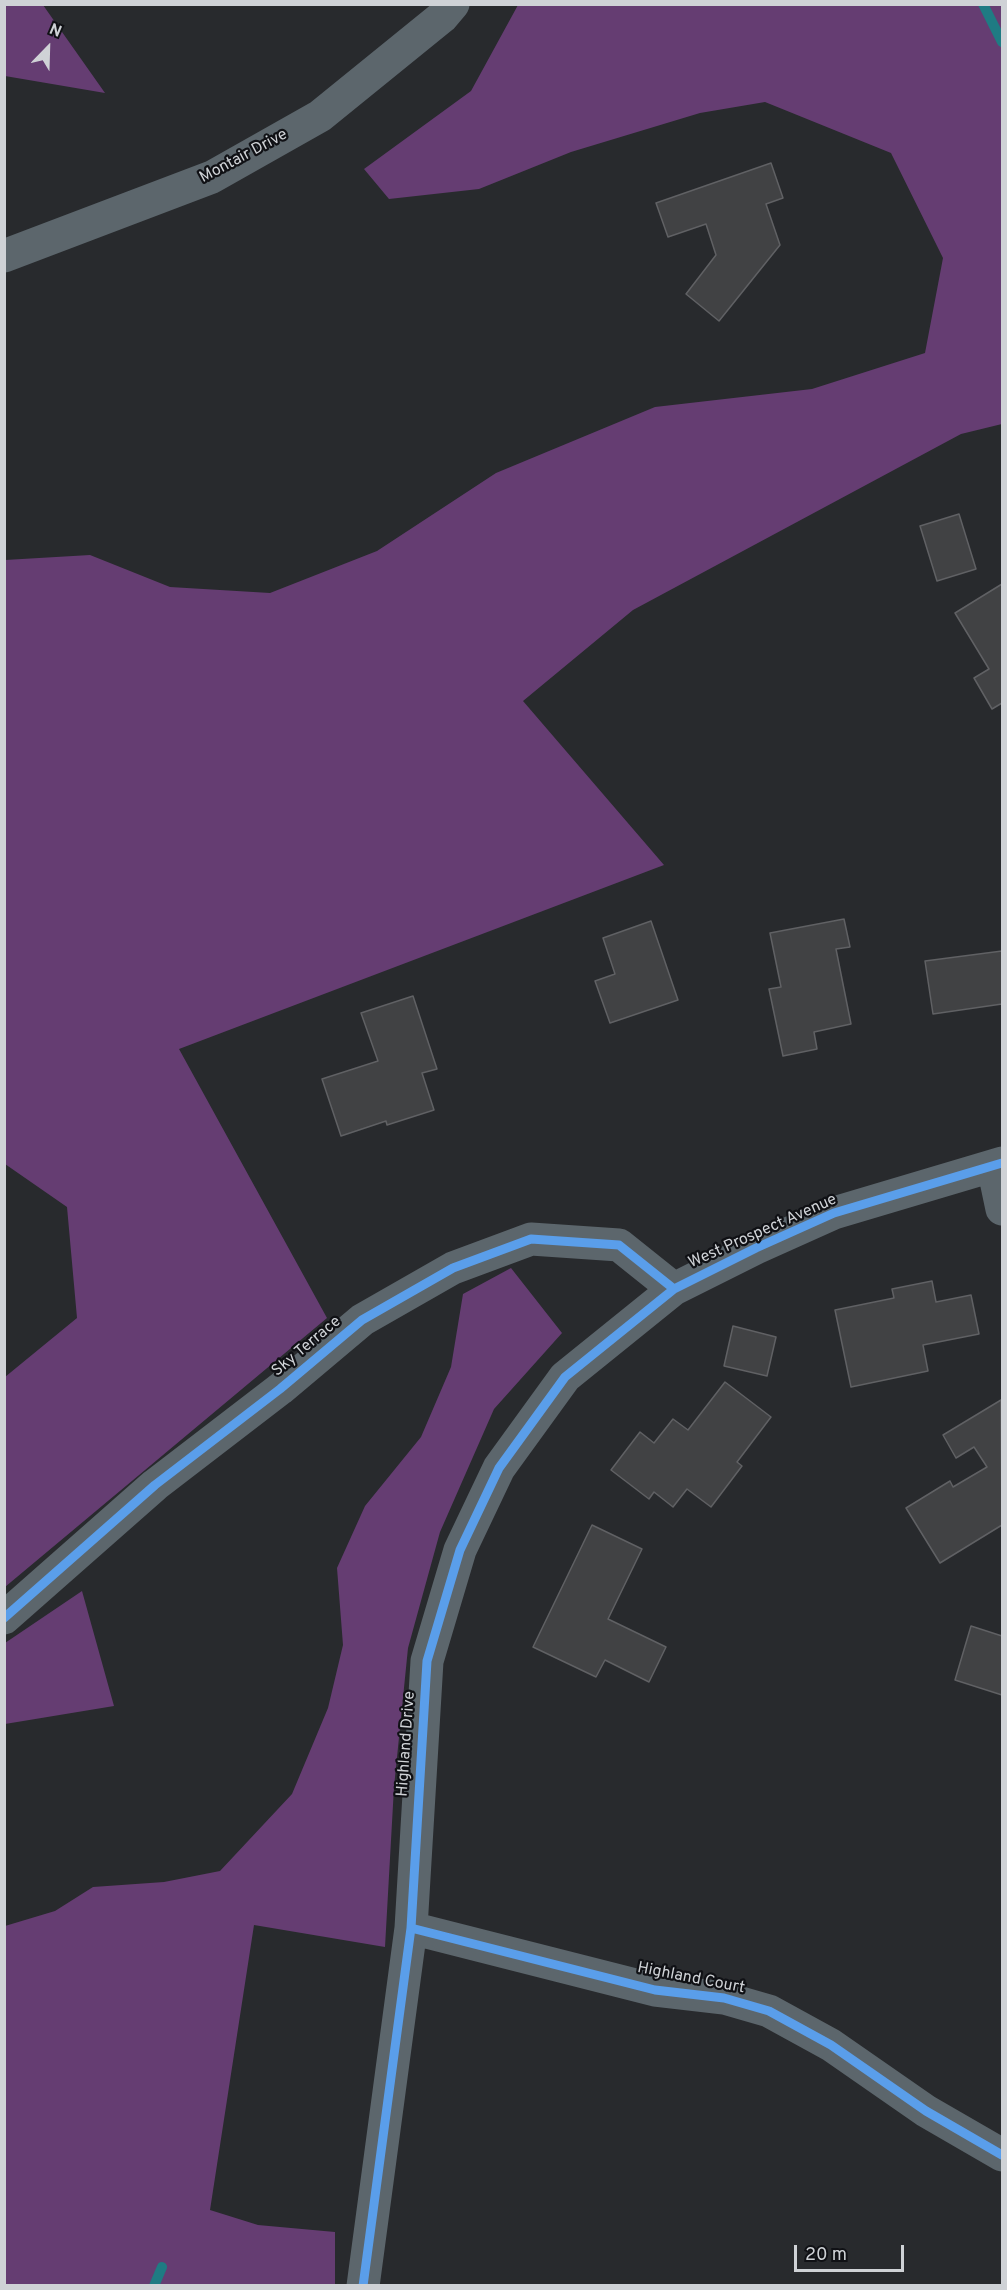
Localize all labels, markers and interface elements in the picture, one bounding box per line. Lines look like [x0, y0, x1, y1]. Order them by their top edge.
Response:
north arrow [18, 18, 78, 78]
text: N [46, 20, 64, 43]
street label: Montair Drive [197, 126, 291, 188]
street label: West Prospect Avenue [686, 1191, 840, 1273]
street label: Sky Terrace [269, 1313, 345, 1381]
street label: Highland Drive [394, 1690, 420, 1798]
street label: Highland Court [636, 1959, 746, 1999]
scale bar [797, 2233, 906, 2271]
text: 20 m [805, 2244, 847, 2267]

